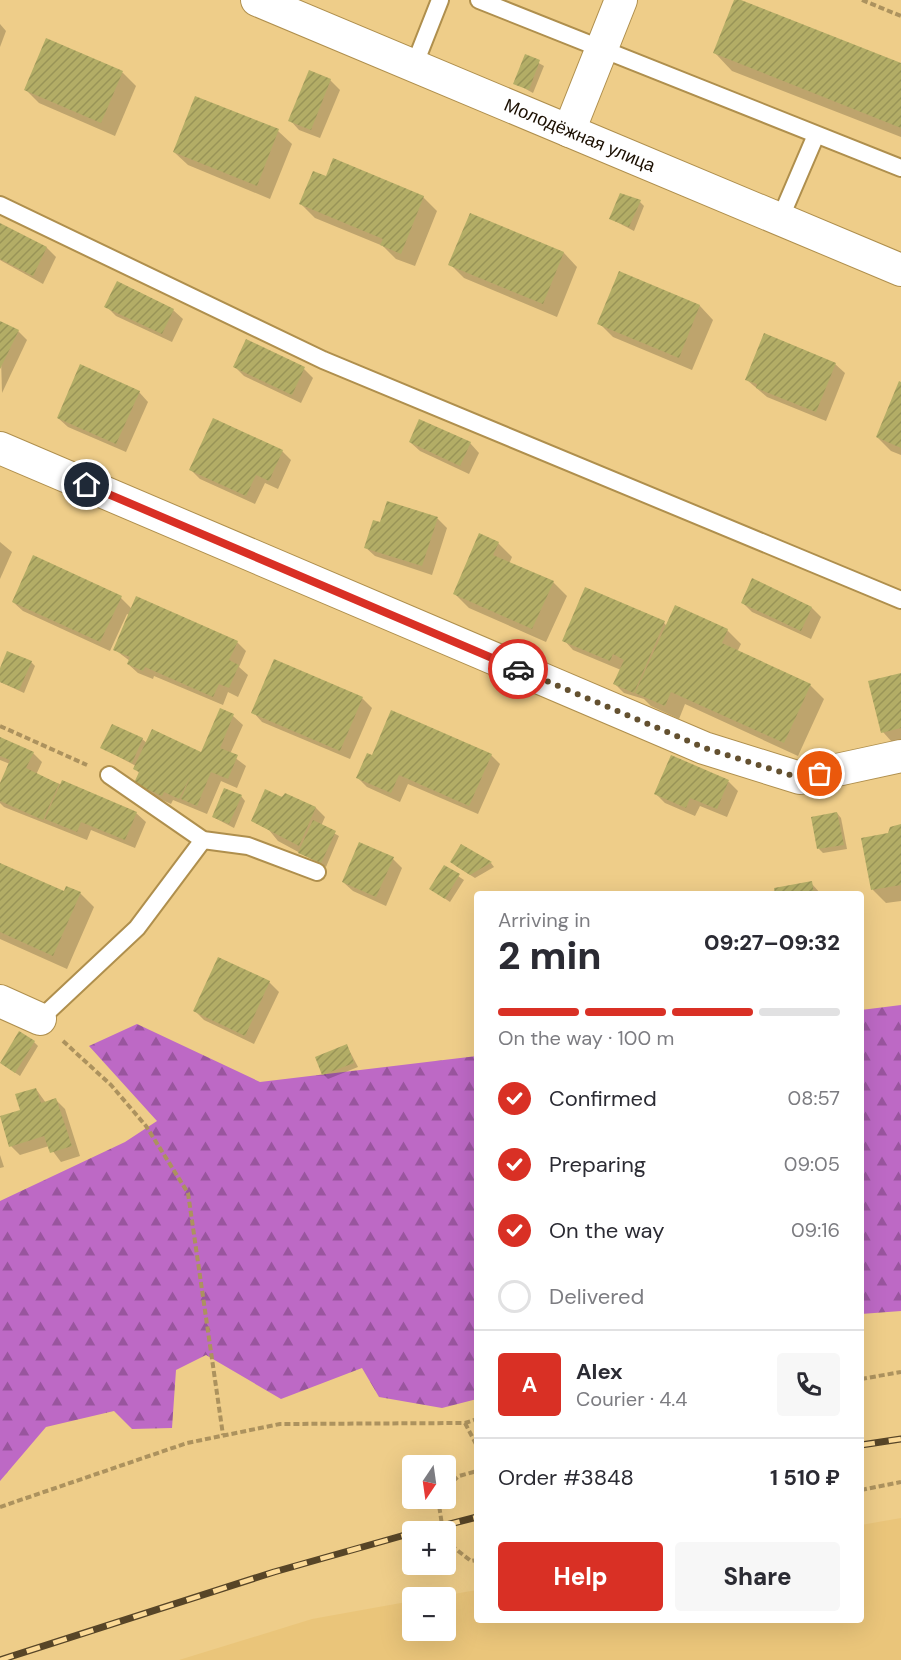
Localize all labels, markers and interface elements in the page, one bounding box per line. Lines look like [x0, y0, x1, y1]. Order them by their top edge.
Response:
street label: Молодёжная улица [501, 93, 660, 178]
pin [61, 459, 112, 510]
icon: home [70, 468, 103, 501]
courier [488, 639, 548, 699]
icon: car [502, 653, 535, 686]
pin [794, 748, 845, 799]
icon: bag [803, 757, 836, 790]
text: Arriving in [498, 907, 590, 933]
text: 09:27–09:32 [704, 928, 840, 957]
text: 2 min [498, 930, 602, 981]
text: On the way · 100 m [498, 1025, 674, 1051]
icon: check [498, 1082, 531, 1115]
text: Confirmed [549, 1084, 657, 1113]
text: 08:57 [788, 1085, 840, 1111]
icon: check [498, 1148, 531, 1181]
text: Preparing [549, 1150, 646, 1179]
text: 09:05 [784, 1151, 840, 1177]
icon: check [498, 1214, 531, 1247]
text: On the way [549, 1216, 664, 1245]
text: 09:16 [791, 1217, 840, 1243]
text: Delivered [549, 1282, 644, 1311]
button: phone [777, 1353, 840, 1416]
text: Alex [576, 1357, 623, 1386]
text: A [522, 1370, 537, 1399]
text: Courier · 4.4 [576, 1386, 687, 1412]
north arrow [402, 1455, 456, 1509]
map controls [402, 1455, 456, 1641]
text: Order #3848 [498, 1463, 634, 1492]
text: 1 510 ₽ [770, 1463, 840, 1492]
button: + [402, 1521, 456, 1575]
button: Help [498, 1542, 663, 1611]
button: Share [675, 1542, 840, 1611]
button: − [402, 1587, 456, 1641]

